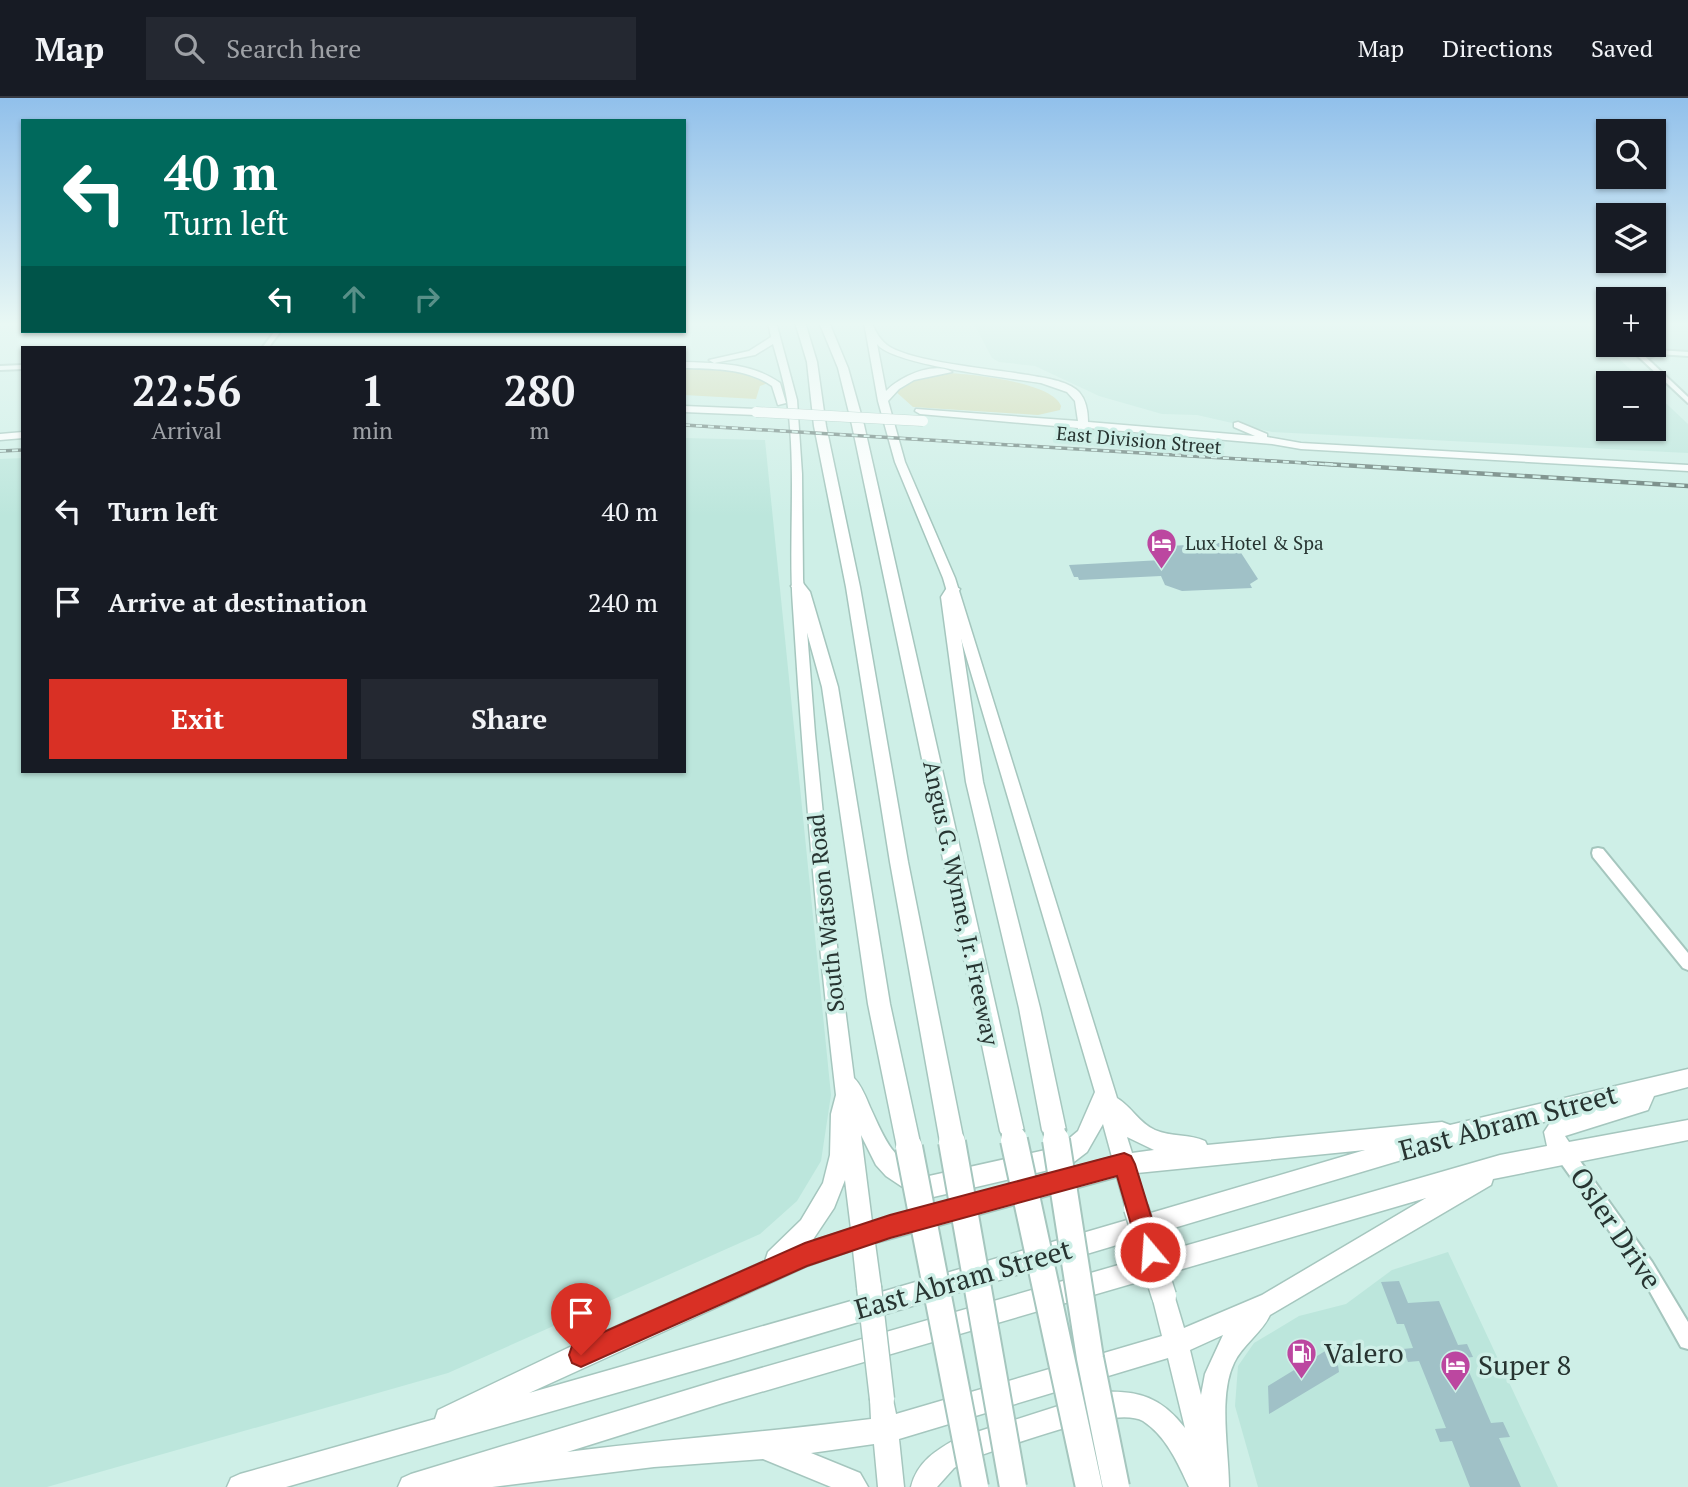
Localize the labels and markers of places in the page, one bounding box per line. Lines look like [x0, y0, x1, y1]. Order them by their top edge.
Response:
hotel icon: Lux Hotel & Spa [1145, 526, 1179, 570]
place label: Lux Hotel & Spa [1185, 530, 1324, 555]
pin [551, 1283, 611, 1355]
place label: Valero [1324, 1334, 1404, 1371]
fuel station icon: Valero [1284, 1336, 1318, 1380]
place label: Super 8 [1478, 1346, 1572, 1383]
hotel icon: Super 8 [1438, 1348, 1472, 1392]

